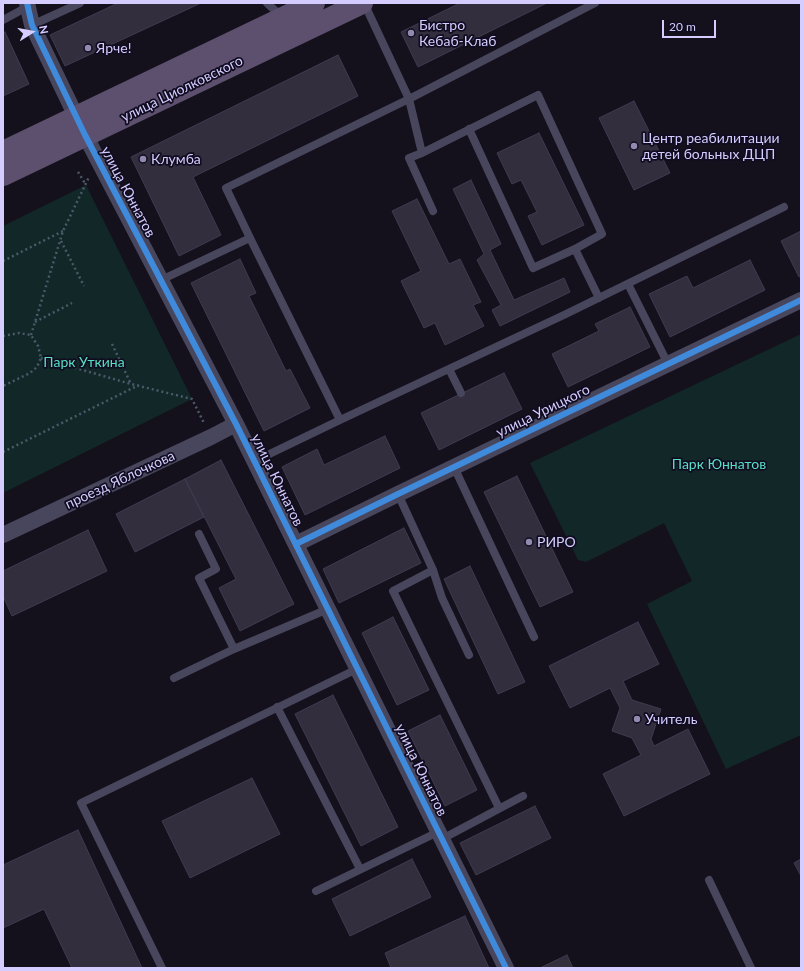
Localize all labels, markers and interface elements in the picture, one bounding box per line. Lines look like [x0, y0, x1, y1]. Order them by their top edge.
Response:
north arrow [12, 12, 52, 52]
scale bar [664, 12, 718, 38]
place label: Бистро Кебаб-Клаб [419, 17, 497, 50]
text: 20 m [669, 19, 696, 34]
text: N [37, 24, 51, 35]
marker: Бистро Кебаб-Клаб [406, 28, 416, 38]
place label: Ярче! [96, 40, 131, 56]
marker: Ярче! [83, 43, 93, 53]
street label: улица Циолковского [118, 52, 246, 126]
place label: Центр реабилитации детей больных ДЦП [642, 130, 780, 162]
marker: Центр реабилитации детей больных ДЦП [629, 141, 639, 151]
street label: улица Юннатов [97, 144, 159, 240]
place label: Клумба [151, 151, 201, 167]
marker: Клумба [138, 154, 148, 164]
park label: Парк Уткина [43, 354, 125, 370]
street label: улица Урицкого [493, 381, 593, 441]
street label: улица Юннатов [247, 431, 307, 529]
street label: проезд Яблочкова [63, 447, 177, 513]
park label: Парк Юннатов [672, 456, 766, 472]
place label: РИРО [537, 534, 576, 550]
marker: РИРО [524, 537, 534, 547]
place label: Учитель [645, 711, 697, 727]
marker: Учитель [632, 714, 642, 724]
street label: улица Юннатов [391, 721, 451, 819]

